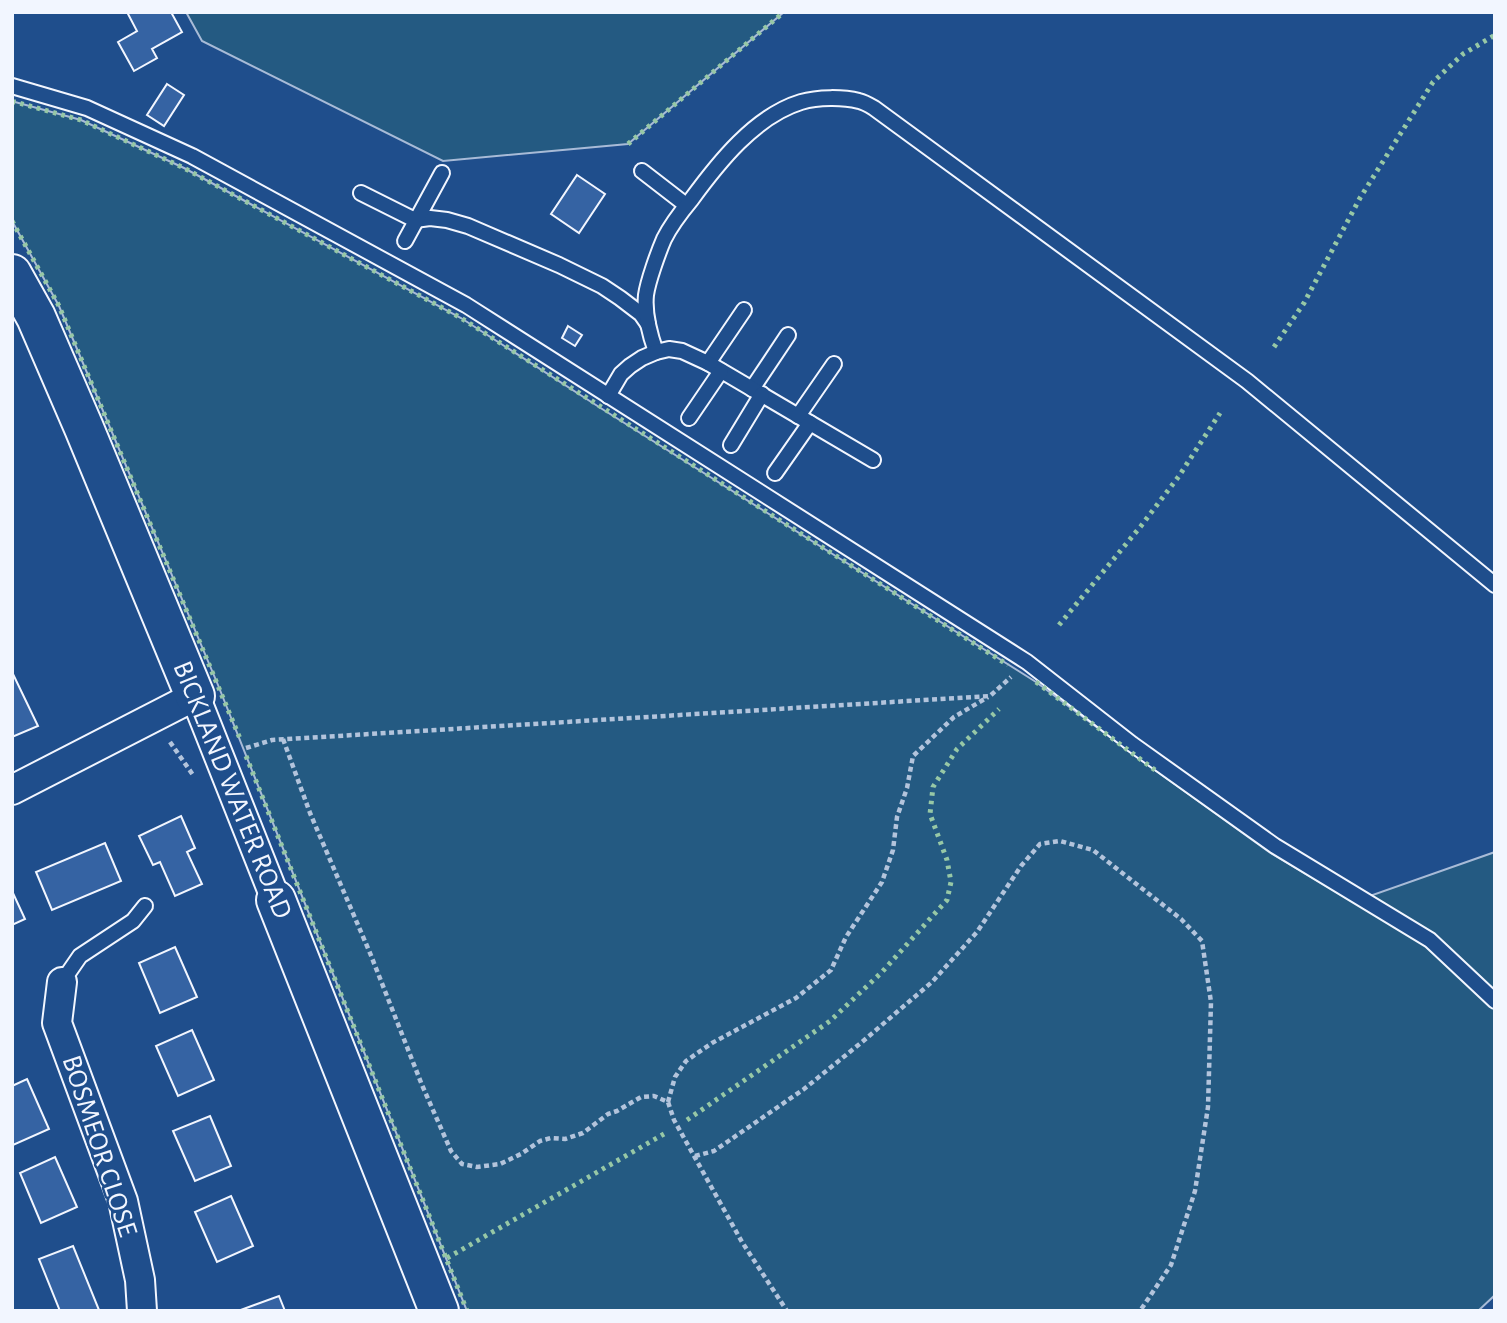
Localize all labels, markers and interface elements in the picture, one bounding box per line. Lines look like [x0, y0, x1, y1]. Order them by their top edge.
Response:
street label: BICKLAND WATER ROAD [168, 657, 296, 923]
street label: BOSMEOR CLOSE [57, 1052, 141, 1240]

